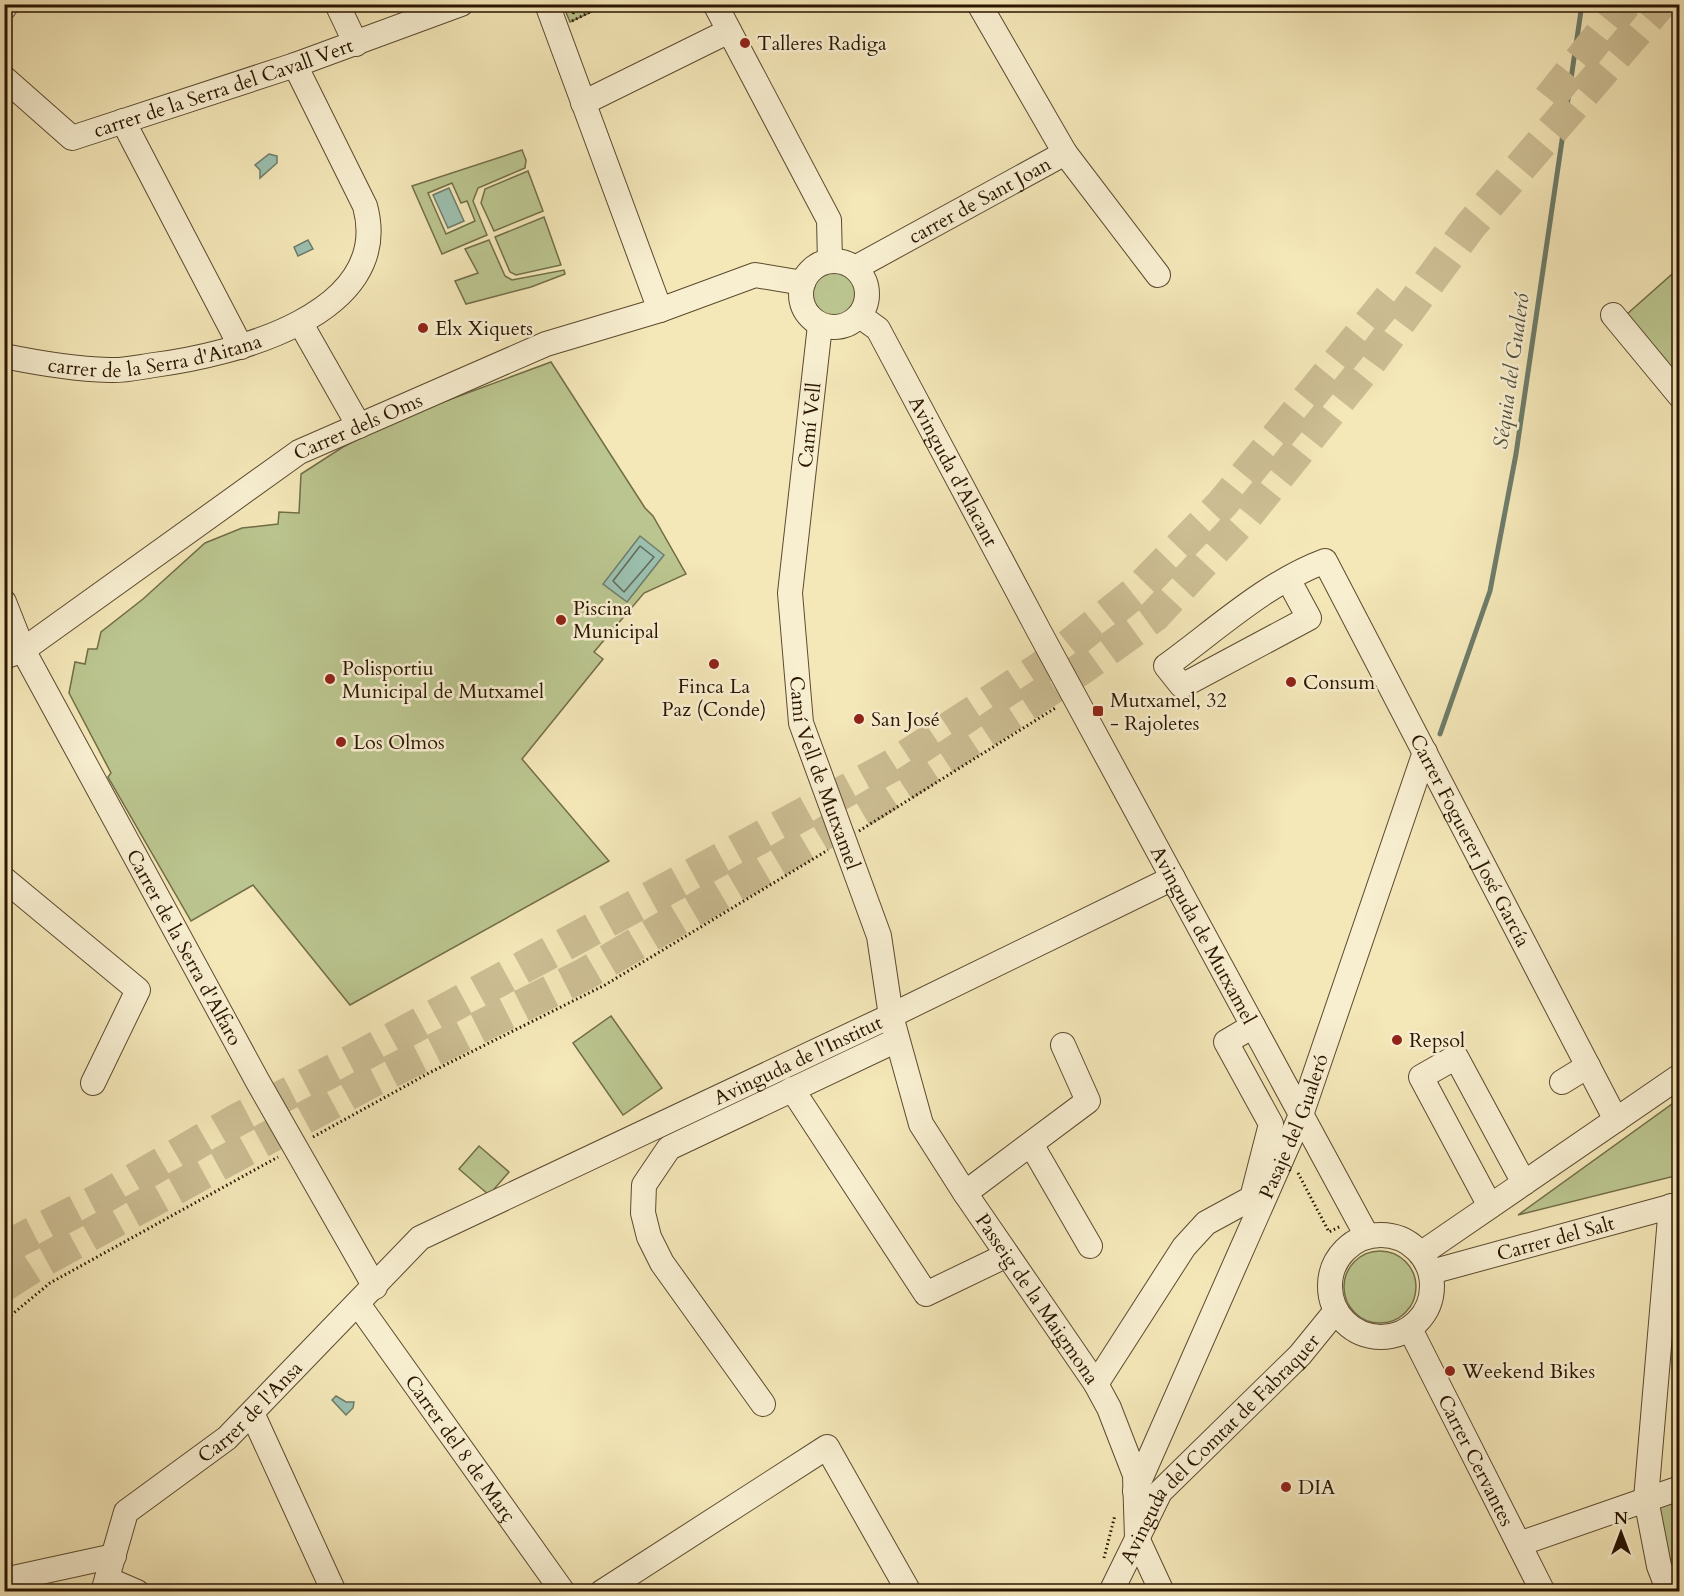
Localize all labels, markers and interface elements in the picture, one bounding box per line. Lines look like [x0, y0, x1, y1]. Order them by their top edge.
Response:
place label: Talleres Radiga [757, 30, 887, 57]
street label: carrer de la Serra del Cavall Vert [90, 32, 357, 144]
marker: Talleres Radiga [738, 36, 752, 50]
street label: carrer de Sant Joan [904, 150, 1056, 250]
water label: Séquia del Gualeró [1486, 290, 1537, 451]
place label: Elx Xiquets [435, 315, 533, 342]
marker: Elx Xiquets [416, 321, 430, 335]
street label: carrer de la Serra d'Aitana [46, 327, 265, 384]
street label: Camí Vell [792, 381, 827, 469]
street label: Carrer dels Oms [289, 387, 427, 467]
street label: Avinguda d'Alacant [902, 391, 1005, 552]
place label: Piscina Municipal [573, 595, 659, 645]
marker: Piscina Municipal [554, 613, 568, 627]
place label: Polisportiu Municipal de Mutxamel [342, 655, 544, 705]
marker: Finca La Paz (Conde) [707, 657, 721, 671]
place label: Consum [1303, 669, 1375, 696]
marker: Polisportiu Municipal de Mutxamel [323, 672, 337, 686]
place label: Finca La Paz (Conde) [662, 673, 766, 723]
street label: Camí Vell de Mutxamel [783, 675, 866, 873]
marker: Consum [1284, 675, 1298, 689]
place label: Mutxamel, 32 - Rajoletes [1110, 687, 1227, 737]
marker: Mutxamel, 32 - Rajoletes [1091, 704, 1105, 718]
place label: San José [871, 706, 940, 733]
marker: San José [852, 712, 866, 726]
place label: Los Olmos [353, 729, 445, 756]
street label: Carrer Foguerer José García [1403, 729, 1537, 952]
marker: Los Olmos [334, 735, 348, 749]
street label: Avinguda de Mutxamel [1144, 841, 1263, 1029]
street label: Carrer de la Serra d'Alfaro [120, 845, 249, 1051]
street label: Avinguda de l'Institut [709, 1009, 887, 1112]
place label: Repsol [1409, 1027, 1465, 1054]
marker: Repsol [1390, 1033, 1404, 1047]
street label: Pasaje del Gualeró [1253, 1050, 1335, 1203]
street label: Passeig de la Maigmona [969, 1208, 1105, 1390]
street label: Carrer del Salt [1494, 1209, 1618, 1267]
street label: Avinguda del Comtat de Fabraquer [1114, 1328, 1326, 1569]
street label: Carrer de l'Ansa [192, 1355, 309, 1469]
place label: Weekend Bikes [1461, 1358, 1595, 1385]
marker: Weekend Bikes [1443, 1364, 1457, 1378]
street label: Carrer del 8 de Març [398, 1369, 522, 1528]
street label: Carrer Cervantes [1431, 1390, 1520, 1531]
place label: DIA [1298, 1474, 1336, 1501]
marker: DIA [1279, 1480, 1293, 1494]
north arrow [1591, 1503, 1651, 1563]
text: N [1614, 1508, 1628, 1530]

